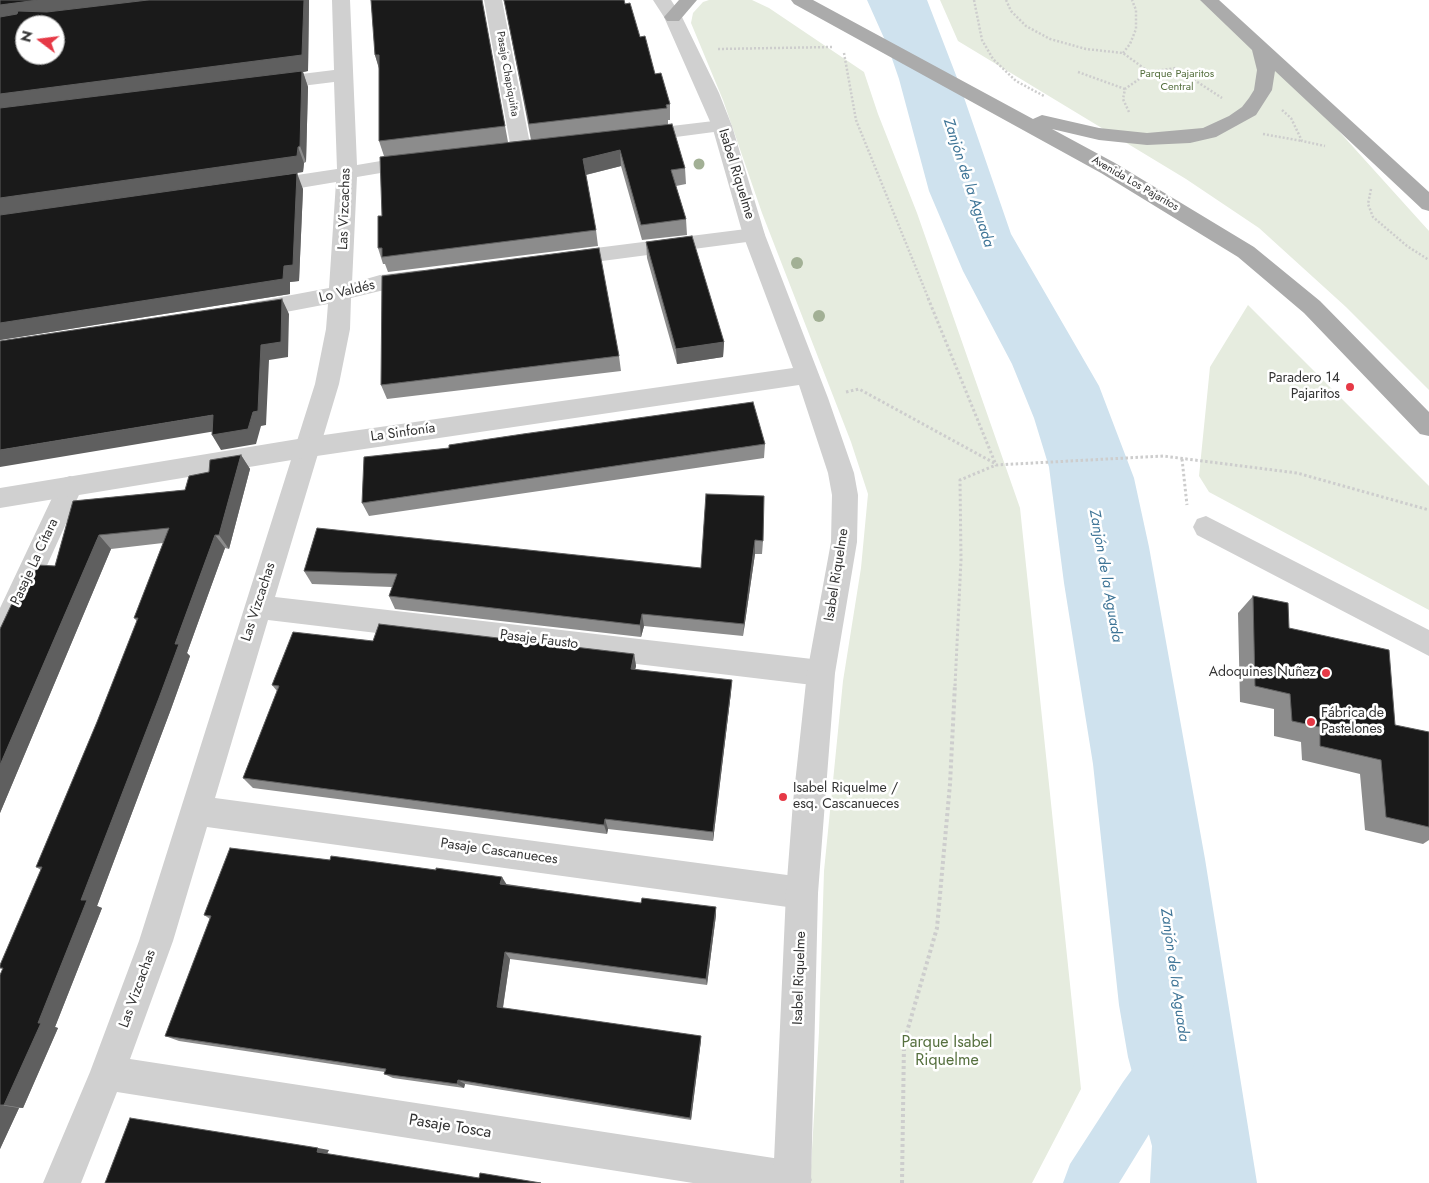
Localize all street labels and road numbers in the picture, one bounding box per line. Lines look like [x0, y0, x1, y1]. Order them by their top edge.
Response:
street label: Pasaje Chapiquiña [493, 30, 521, 118]
street label: Isabel Riquelme [714, 127, 758, 221]
street label: Avenida Los Pajaritos [1089, 154, 1181, 214]
street label: Las Vizcachas [335, 168, 355, 250]
street label: Lo Valdés [317, 277, 377, 307]
street label: La Sinfonía [370, 420, 436, 446]
street label: Pasaje La Cítara [8, 516, 62, 608]
street label: Isabel Riquelme [821, 527, 853, 623]
street label: Las Vizcachas [238, 560, 280, 644]
street label: Pasaje Fausto [499, 627, 579, 653]
street label: Pasaje Cascanueces [439, 835, 559, 869]
street label: Isabel Riquelme [790, 931, 810, 1025]
street label: Las Vizcachas [116, 948, 160, 1030]
street label: Pasaje Tosca [407, 1111, 493, 1143]

